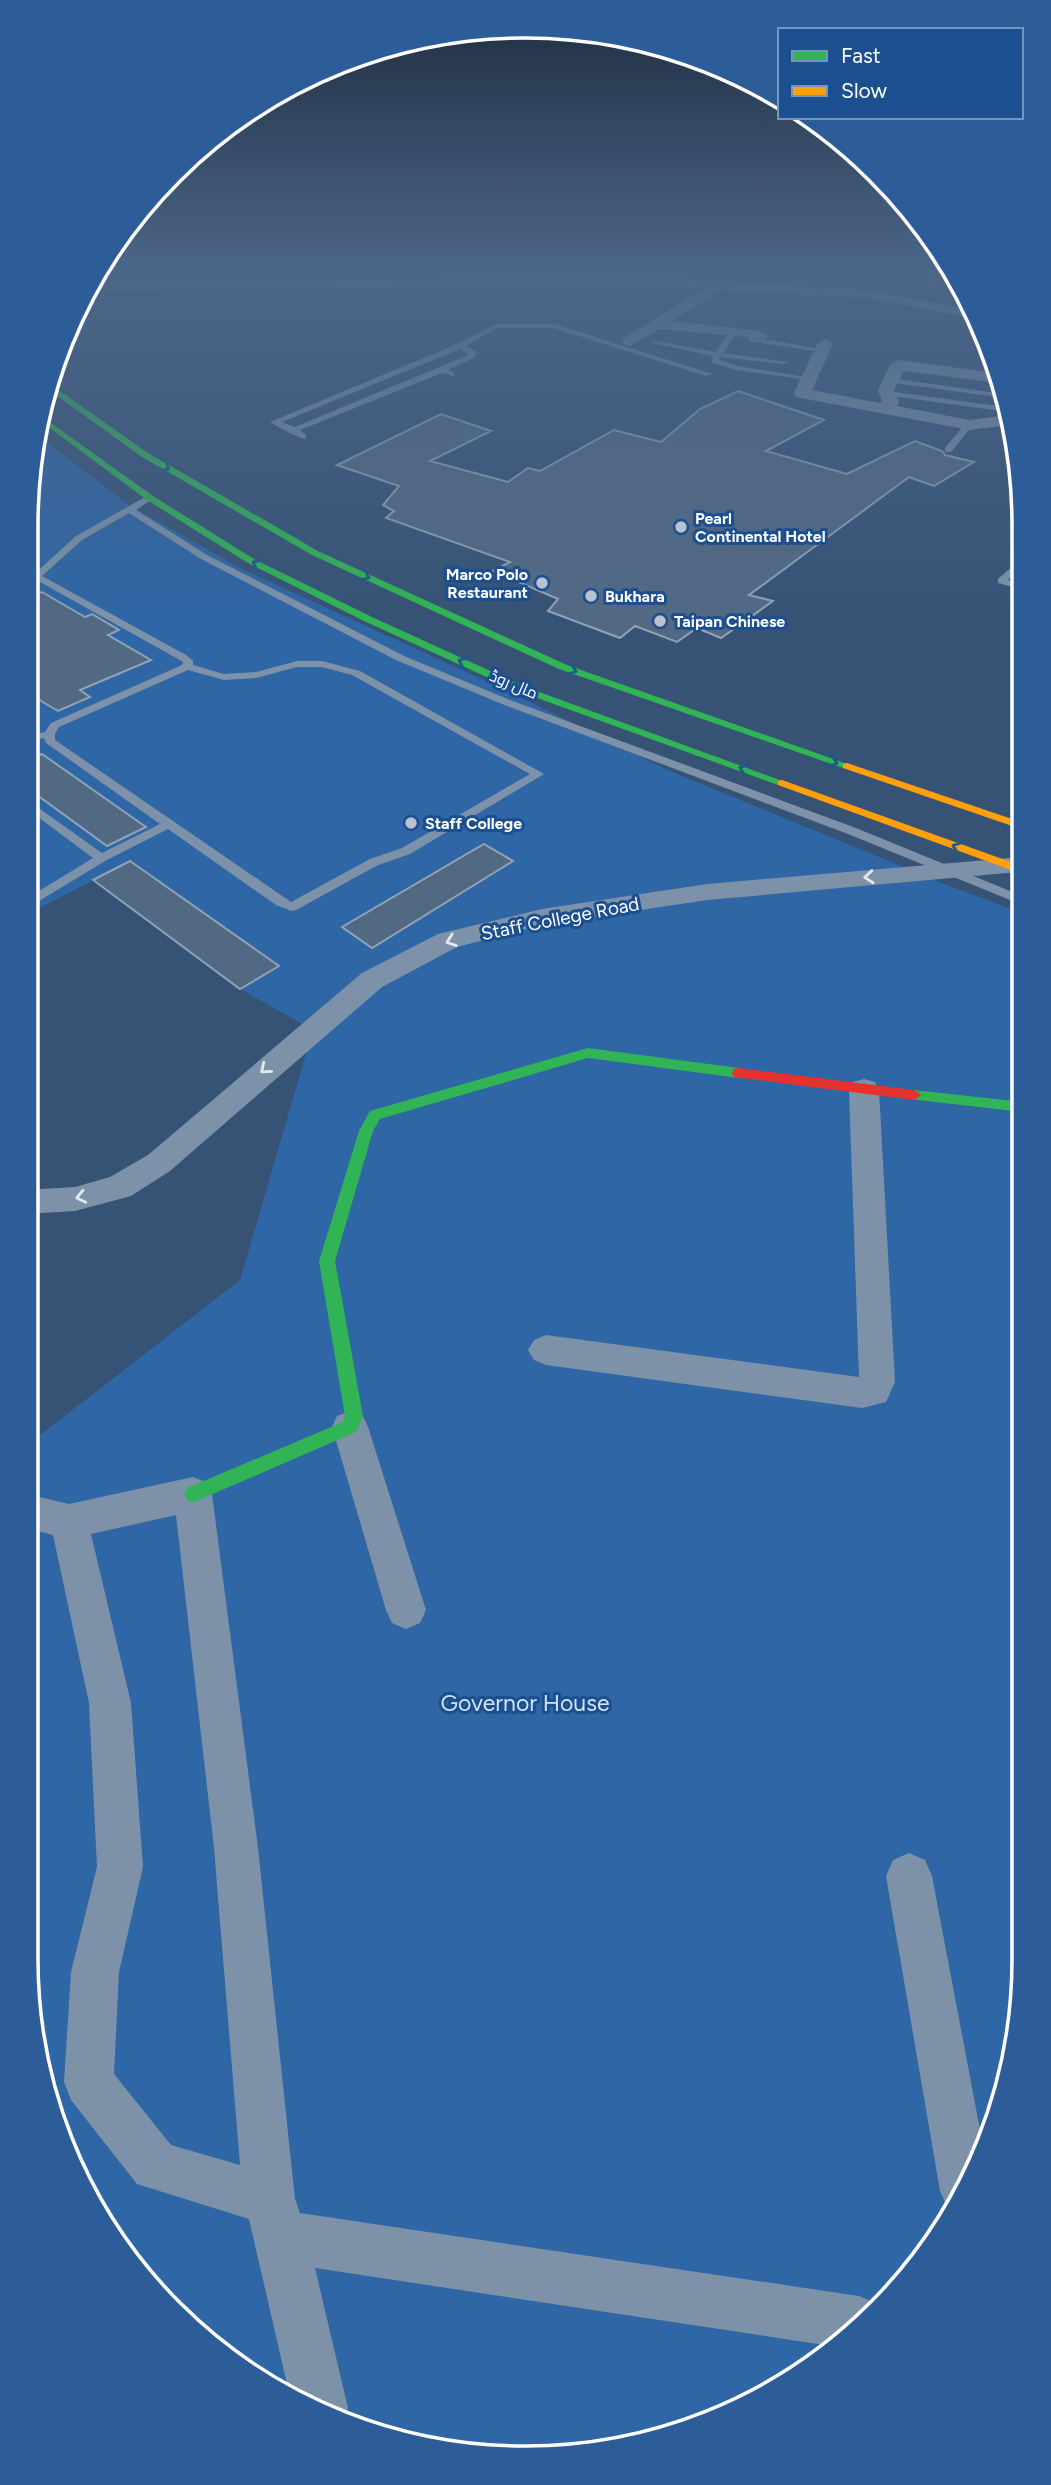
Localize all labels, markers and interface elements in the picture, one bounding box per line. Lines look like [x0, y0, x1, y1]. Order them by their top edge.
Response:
legend [778, 28, 1023, 119]
text: Fast [841, 43, 881, 68]
text: Slow [841, 78, 887, 103]
one-way arrow [158, 459, 171, 472]
place label: Pearl Continental Hotel [695, 509, 826, 546]
marker: Pearl Continental Hotel [673, 519, 689, 535]
one-way arrow [252, 558, 265, 572]
place label: Marco Polo Restaurant [446, 565, 528, 602]
one-way arrow [358, 568, 370, 582]
marker: Marco Polo Restaurant [534, 575, 550, 591]
place label: Bukhara [605, 587, 665, 606]
marker: Bukhara [583, 588, 599, 604]
place label: Taipan Chinese [674, 612, 785, 631]
marker: Taipan Chinese [652, 613, 668, 629]
one-way arrow [457, 656, 470, 670]
one-way arrow [565, 662, 578, 676]
street label: مال روڈ [487, 666, 541, 704]
one-way arrow [826, 754, 838, 768]
one-way arrow [738, 763, 750, 777]
place label: Staff College [425, 814, 522, 833]
marker: Staff College [403, 815, 419, 831]
one-way arrow [952, 841, 964, 855]
one-way arrow [863, 869, 874, 884]
street label: Staff College Road [479, 892, 641, 945]
one-way arrow [446, 933, 458, 947]
one-way arrow [261, 1061, 274, 1073]
one-way arrow [75, 1188, 87, 1203]
park label: Governor House [441, 1689, 609, 1717]

